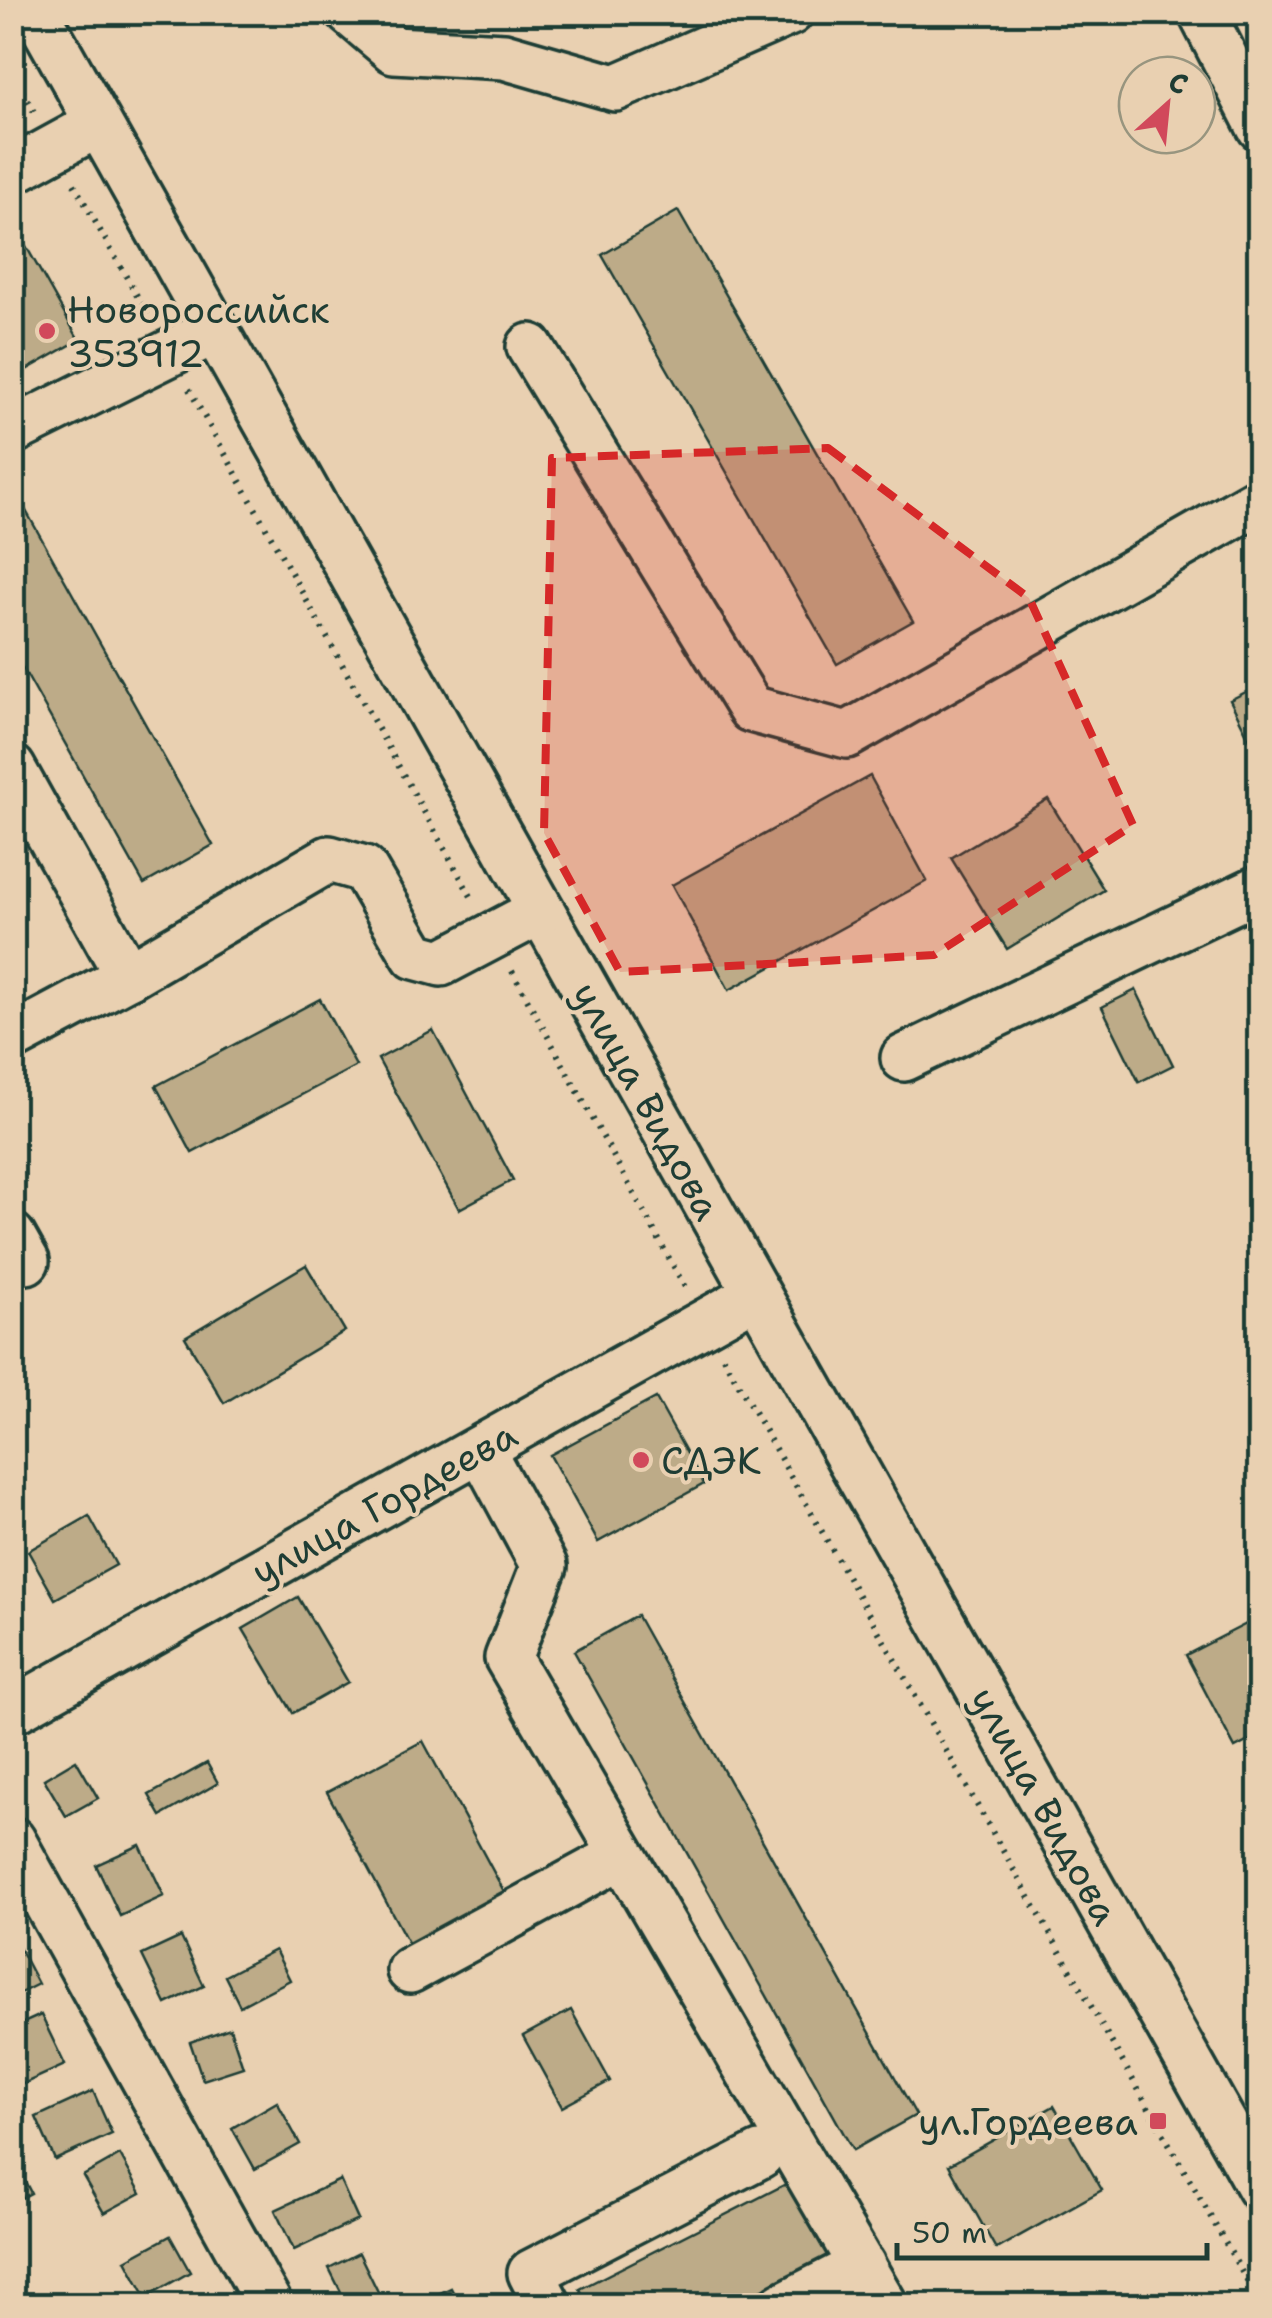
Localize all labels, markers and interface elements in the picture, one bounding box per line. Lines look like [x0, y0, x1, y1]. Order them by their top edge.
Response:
north arrow [1117, 55, 1217, 155]
text: С [1162, 62, 1195, 104]
place label: Новороссийск 353912 [67, 284, 330, 379]
marker: Новороссийск 353912 [36, 320, 58, 342]
street label: улица Видова [561, 973, 734, 1229]
street label: улица Гордеева [242, 1409, 526, 1597]
place label: СДЭК [661, 1435, 761, 1486]
marker: СДЭК [630, 1449, 652, 1471]
street label: улица Видова [959, 1678, 1132, 1934]
place label: ул.Гордеева [918, 2096, 1138, 2147]
marker: ул.Гордеева [1147, 2110, 1169, 2132]
scale bar [897, 2198, 1207, 2260]
text: 50 m [912, 2212, 987, 2253]

